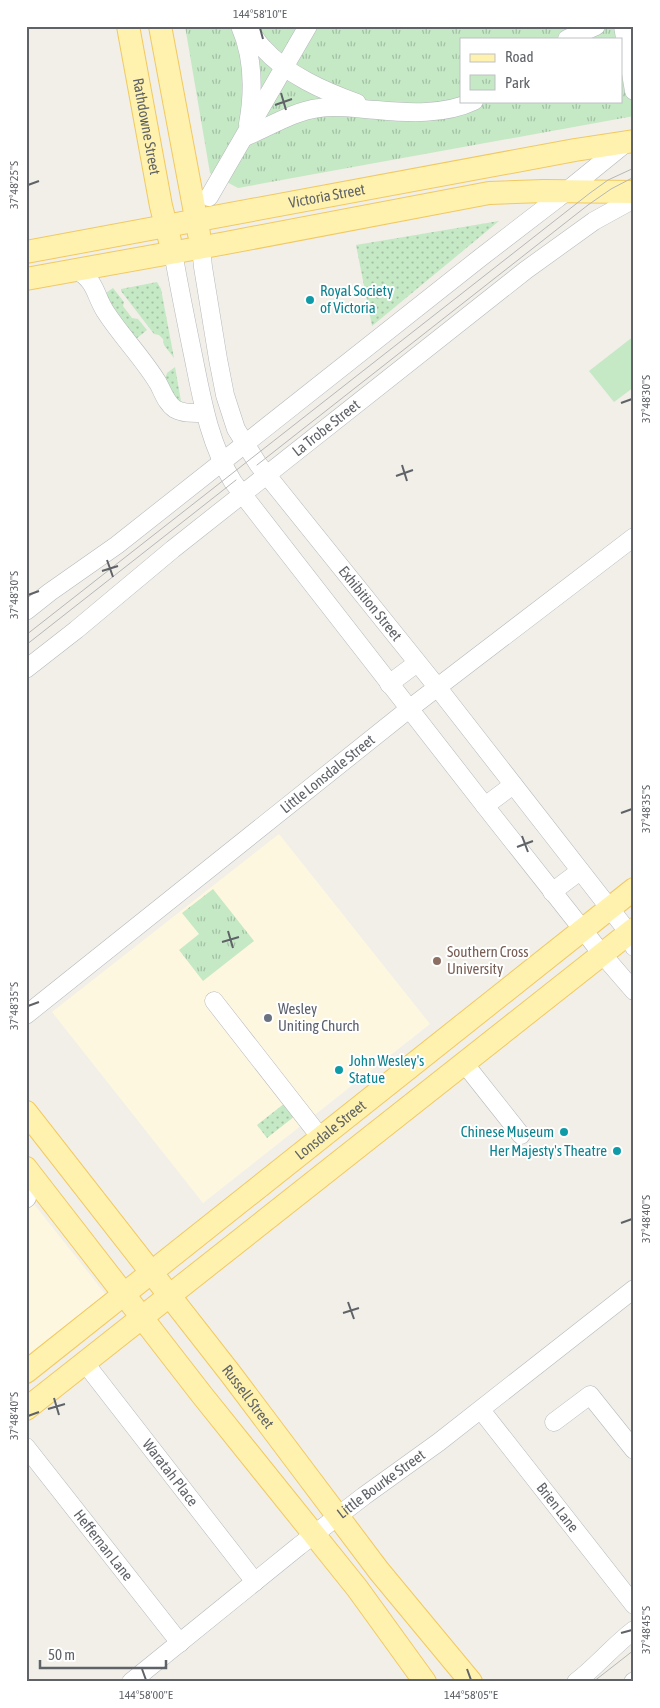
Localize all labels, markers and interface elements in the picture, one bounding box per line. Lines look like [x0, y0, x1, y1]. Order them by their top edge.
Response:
text: 144°58'10"E [233, 7, 287, 21]
legend [460, 38, 622, 102]
text: Road [505, 48, 534, 65]
text: Park [505, 74, 530, 91]
street label: Rathdowne Street [130, 76, 164, 176]
text: 37°48'25"S [7, 161, 21, 209]
street label: Victoria Street [287, 180, 366, 211]
place label: Royal Society of Victoria [320, 282, 393, 316]
marker: Royal Society of Victoria [304, 294, 316, 306]
text: 37°48'30"S [639, 375, 653, 423]
street label: La Trobe Street [289, 396, 363, 459]
street label: Exhibition Street [335, 562, 406, 644]
text: 37°48'30"S [7, 571, 21, 619]
street label: Little Lonsdale Street [277, 731, 378, 816]
text: 37°48'35"S [639, 785, 653, 833]
place label: Southern Cross University [447, 943, 529, 977]
marker: Southern Cross University [431, 955, 443, 967]
text: 37°48'35"S [7, 982, 21, 1030]
place label: Wesley Uniting Church [278, 1000, 360, 1034]
marker: Wesley Uniting Church [262, 1012, 274, 1024]
place label: John Wesley's Statue [349, 1052, 424, 1086]
marker: John Wesley's Statue [333, 1064, 345, 1076]
street label: Lonsdale Street [292, 1096, 369, 1163]
place label: Chinese Museum [461, 1123, 554, 1140]
marker: Chinese Museum [558, 1126, 570, 1138]
place label: Her Majesty's Theatre [489, 1142, 607, 1159]
marker: Her Majesty's Theatre [611, 1145, 623, 1157]
text: 37°48'40"S [639, 1195, 653, 1243]
street label: Russell Street [219, 1361, 278, 1432]
text: 37°48'40"S [7, 1392, 21, 1440]
street label: Waratah Place [139, 1436, 202, 1509]
street label: Little Bourke Street [334, 1446, 428, 1522]
street label: Brien Lane [533, 1479, 583, 1535]
street label: Heffernan Lane [71, 1506, 137, 1584]
text: 37°48'45"S [639, 1606, 653, 1654]
scale bar [40, 1638, 166, 1670]
text: 50 m [48, 1646, 75, 1663]
text: 144°58'00"E [119, 1688, 173, 1702]
text: 144°58'05"E [444, 1688, 498, 1702]

